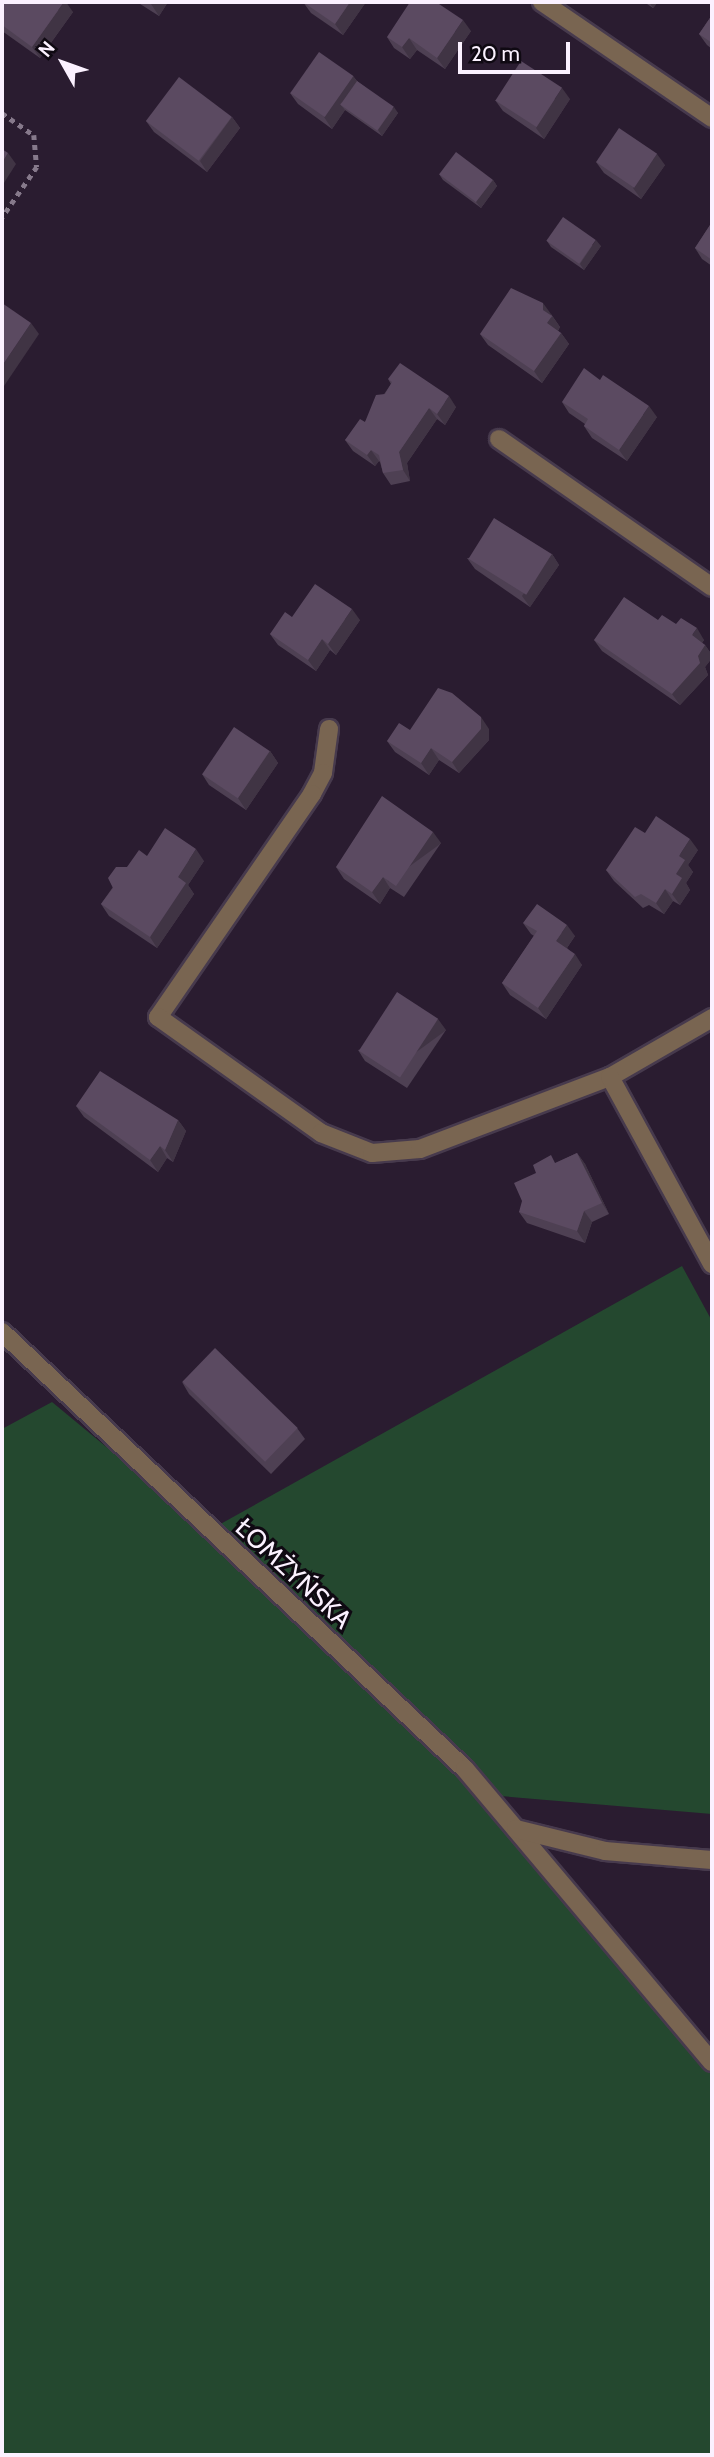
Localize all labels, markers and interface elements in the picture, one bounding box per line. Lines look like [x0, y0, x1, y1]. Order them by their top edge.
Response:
north arrow [28, 28, 98, 98]
scale bar [462, 28, 574, 72]
text: N [33, 37, 60, 62]
text: 20 m [471, 41, 520, 66]
street label: ŁOMŻYŃSKA [229, 1512, 357, 1636]

